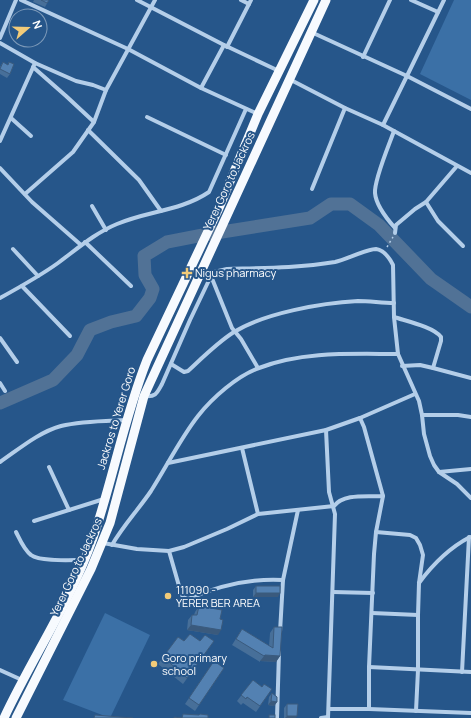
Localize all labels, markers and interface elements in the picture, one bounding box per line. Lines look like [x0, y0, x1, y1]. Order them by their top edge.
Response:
north arrow [8, 8, 48, 48]
text: N [29, 18, 46, 31]
street label: Yerer Goro to Jackros [199, 129, 258, 232]
place label: Nigus pharmacy [195, 265, 277, 280]
marker: Nigus pharmacy [182, 268, 192, 278]
street label: Jackros to Yerer Goro [93, 364, 138, 471]
street label: Yerer Goro to Jackros [46, 515, 105, 618]
place label: 111090 - YERER BER AREA [176, 582, 260, 610]
marker: 111090 - YERER BER AREA [163, 591, 173, 601]
place label: Goro primary school [162, 650, 227, 678]
marker: Goro primary school [149, 659, 159, 669]

